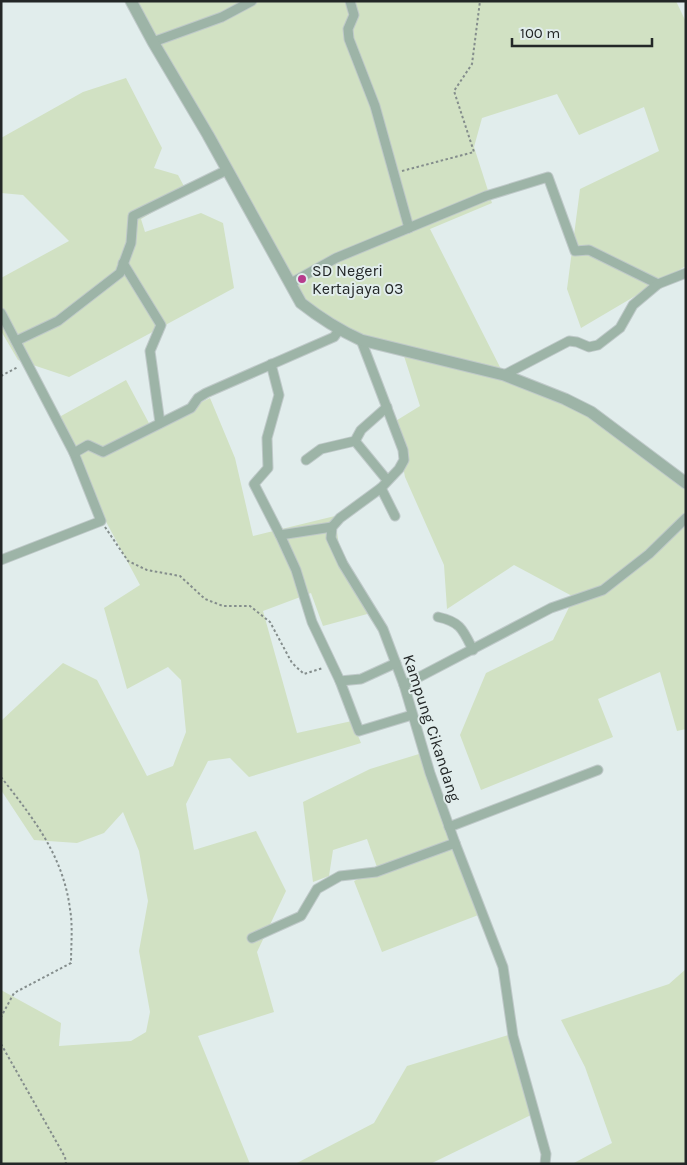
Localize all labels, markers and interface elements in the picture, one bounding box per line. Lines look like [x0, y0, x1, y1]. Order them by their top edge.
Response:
scale bar [512, 15, 652, 47]
text: 100 m [520, 24, 560, 42]
place label: SD Negeri Kertajaya 03 [312, 261, 403, 298]
marker: SD Negeri Kertajaya 03 [296, 273, 308, 285]
street label: Kampung Cikandang [399, 652, 465, 804]

